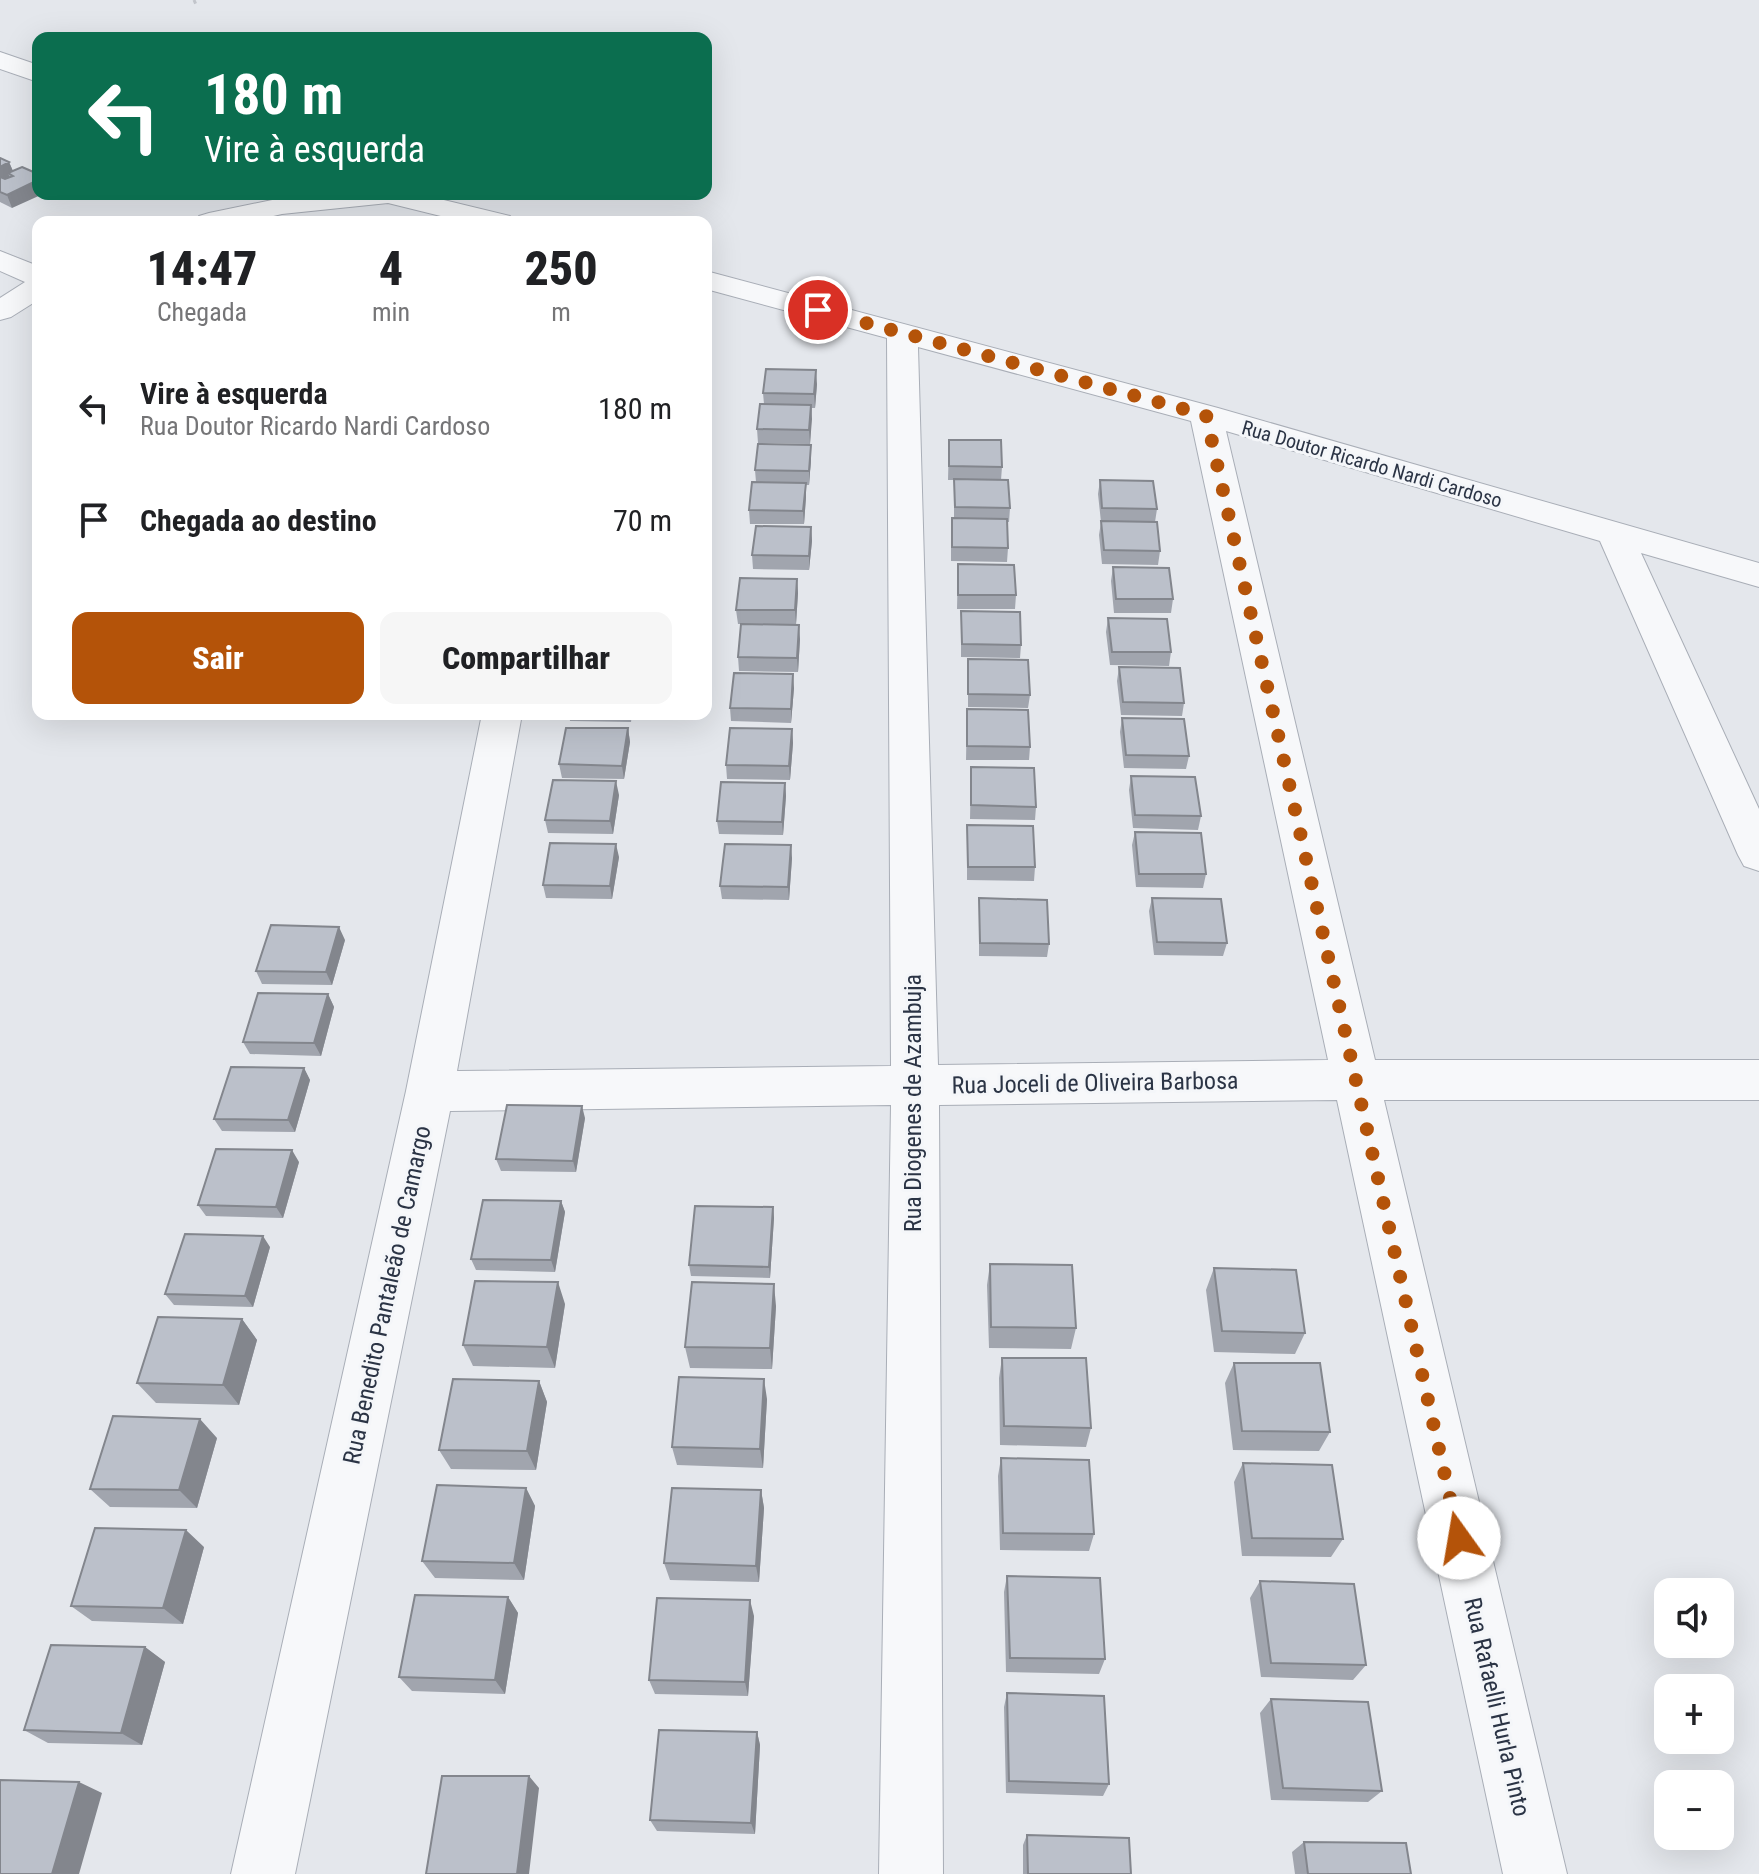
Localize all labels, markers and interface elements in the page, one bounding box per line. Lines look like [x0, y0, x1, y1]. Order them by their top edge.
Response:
text: 180 m [204, 62, 343, 128]
icon: left [72, 64, 176, 168]
text: Vire à esquerda [204, 129, 425, 171]
text: 14:47 [146, 240, 258, 297]
text: 4 [379, 240, 403, 297]
text: 250 [524, 240, 598, 297]
pin [784, 276, 852, 344]
icon: arrive [796, 288, 840, 332]
text: Chegada [157, 297, 247, 327]
text: min [372, 297, 410, 327]
text: m [551, 297, 571, 327]
text: Vire à esquerda [140, 376, 328, 411]
icon: left [72, 386, 116, 430]
text: 180 m [598, 391, 672, 426]
text: Rua Doutor Ricardo Nardi Cardoso [140, 411, 490, 441]
street label: Rua Doutor Ricardo Nardi Cardoso [1239, 415, 1505, 513]
icon: arrive [72, 498, 116, 542]
text: Chegada ao destino [140, 503, 377, 538]
text: 70 m [613, 503, 672, 538]
button: Sair [72, 612, 364, 704]
button: Compartilhar [380, 612, 672, 704]
street label: Rua Diogenes de Azambuja [899, 974, 927, 1232]
street label: Rua Joceli de Oliveira Barbosa [951, 1066, 1239, 1100]
street label: Rua Benedito Pantaleão de Camargo [337, 1123, 437, 1467]
position arrow [1417, 1496, 1501, 1580]
map controls [1654, 1578, 1734, 1850]
button: sound [1654, 1578, 1734, 1658]
street label: Rua Rafaelli Hurla Pinto [1458, 1595, 1536, 1819]
button: + [1654, 1674, 1734, 1754]
button: − [1654, 1770, 1734, 1850]

